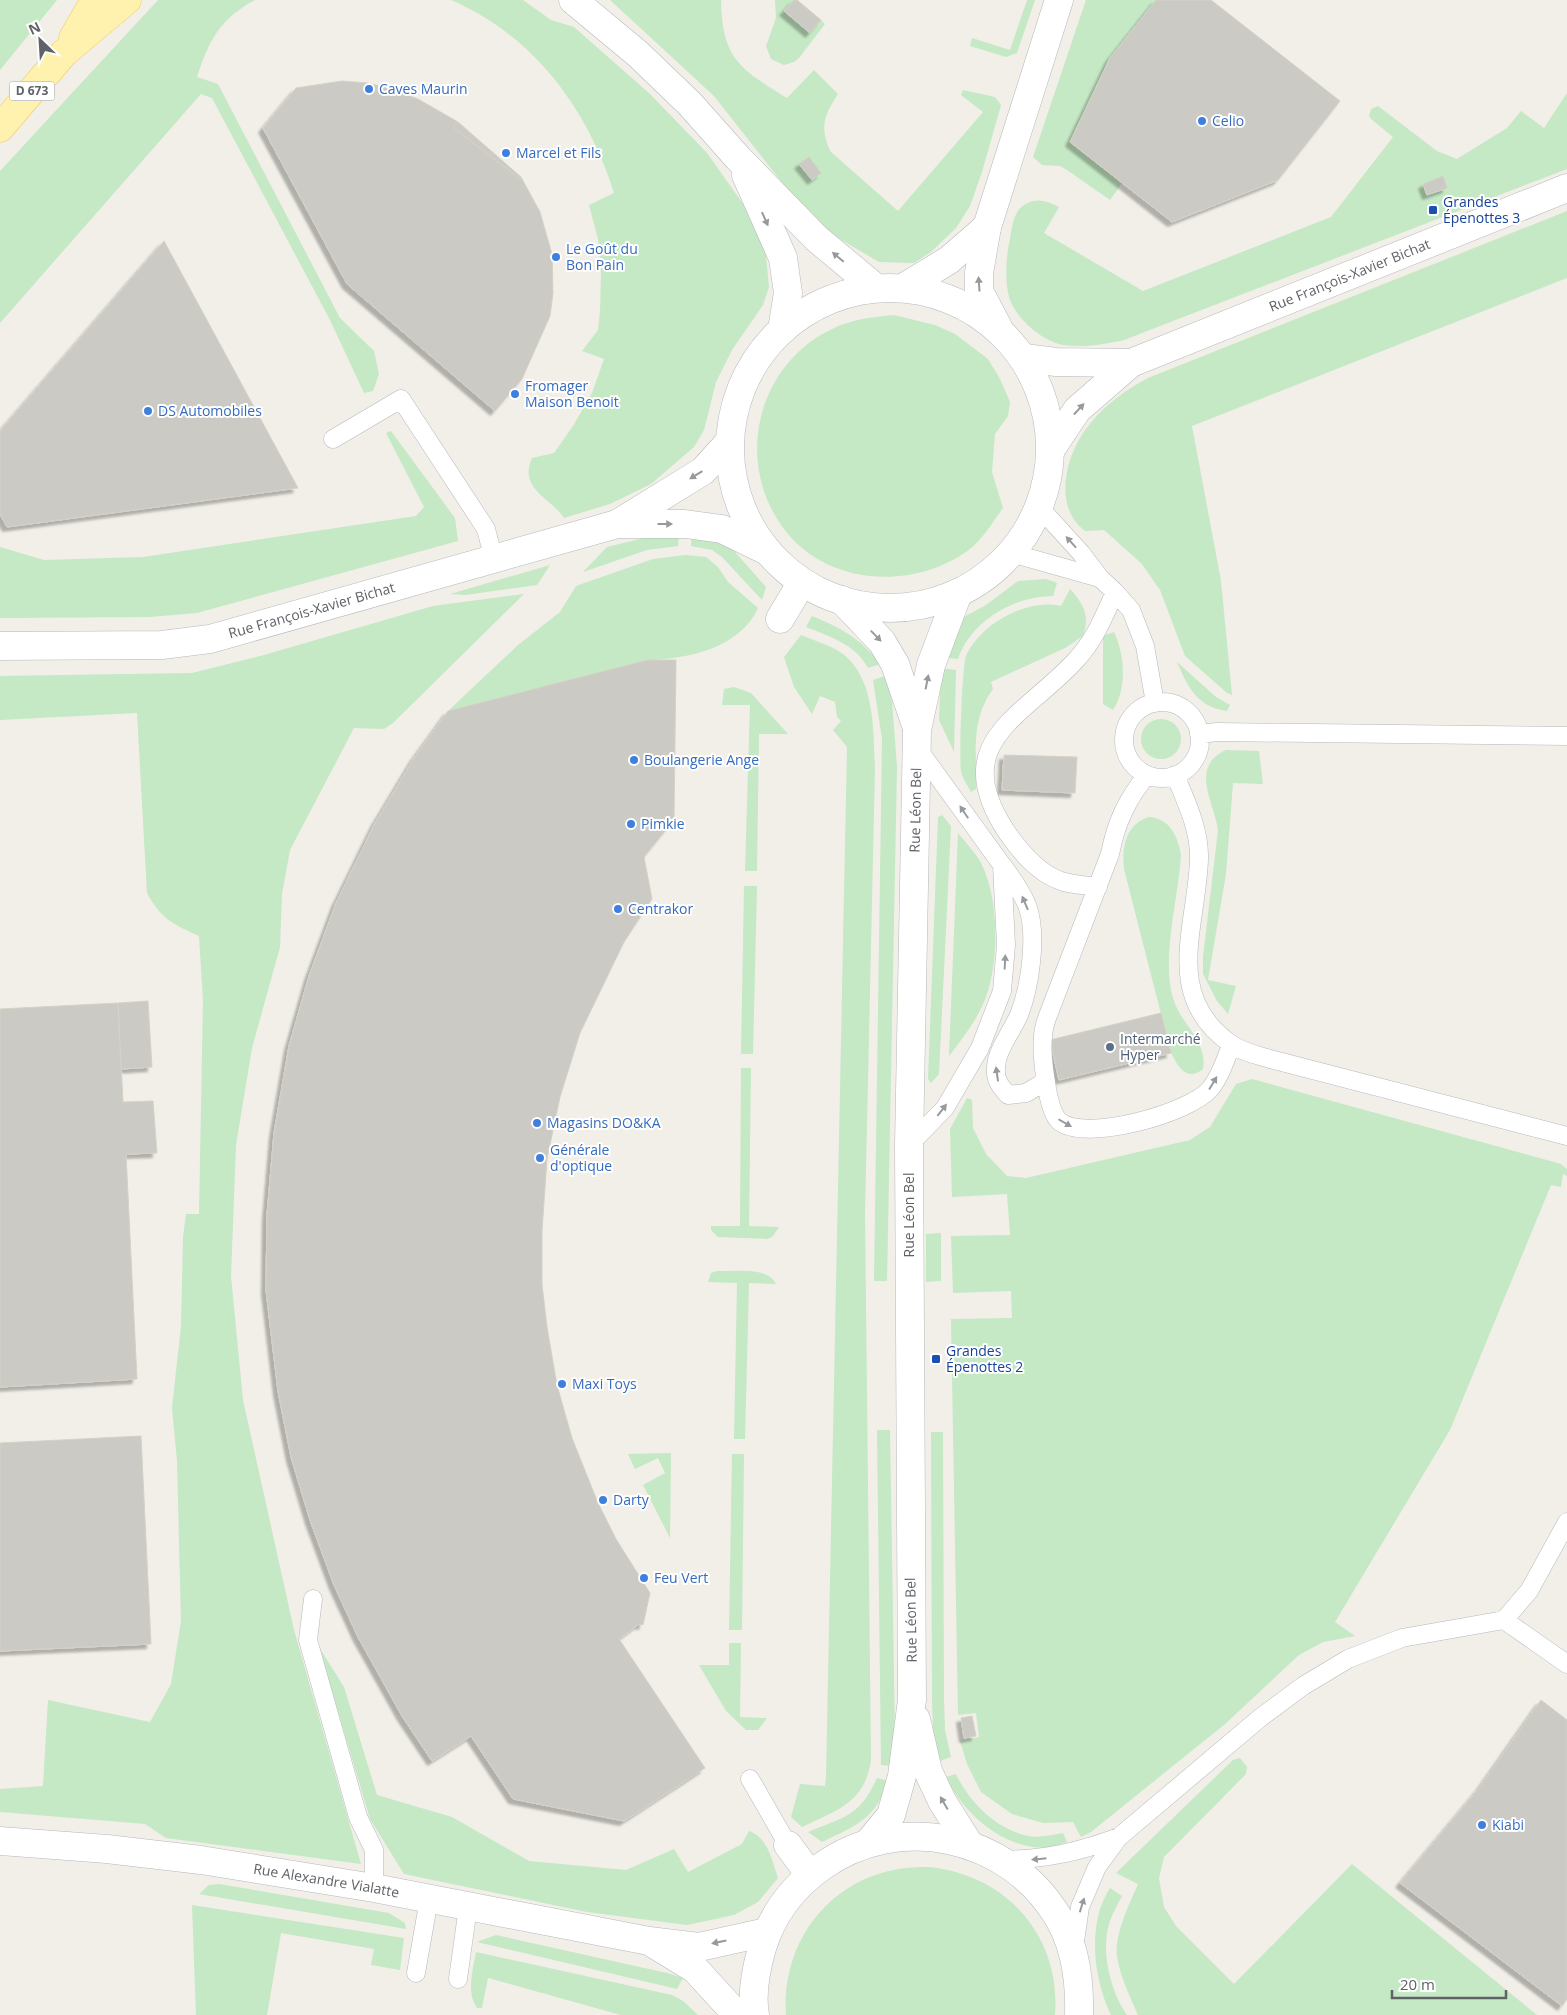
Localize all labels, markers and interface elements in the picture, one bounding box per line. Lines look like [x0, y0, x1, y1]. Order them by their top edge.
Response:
north arrow [15, 15, 65, 65]
text: N [25, 17, 43, 39]
place label: Caves Maurin [379, 79, 468, 98]
road number: D 673 [10, 82, 54, 100]
marker: Caves Maurin [363, 83, 375, 95]
place label: Celio [1212, 111, 1244, 130]
marker: Celio [1196, 115, 1208, 127]
place label: Marcel et Fils [516, 143, 602, 162]
marker: Marcel et Fils [500, 147, 512, 159]
place label: Grandes Épenottes 3 [1443, 192, 1520, 227]
marker: Grandes Épenottes 3 [1427, 204, 1439, 216]
one-way arrow [762, 212, 770, 226]
street label: Rue François-Xavier Bichat [1266, 234, 1433, 316]
place label: Le Goût du Bon Pain [566, 239, 638, 274]
marker: Le Goût du Bon Pain [550, 251, 562, 263]
one-way arrow [832, 252, 844, 263]
one-way arrow [975, 275, 983, 291]
place label: Fromager Maison Benoit [525, 376, 619, 411]
marker: Fromager Maison Benoit [509, 388, 521, 400]
place label: DS Automobiles [158, 401, 262, 420]
one-way arrow [1073, 404, 1085, 416]
marker: DS Automobiles [142, 405, 154, 417]
one-way arrow [690, 471, 703, 480]
one-way arrow [658, 520, 674, 528]
one-way arrow [1065, 536, 1077, 548]
street label: Rue François-Xavier Bichat [226, 577, 397, 642]
one-way arrow [870, 629, 882, 641]
one-way arrow [923, 674, 931, 690]
place label: Boulangerie Ange [644, 750, 759, 769]
marker: Boulangerie Ange [628, 754, 640, 766]
street label: Rue Léon Bel [905, 767, 925, 853]
one-way arrow [960, 805, 969, 819]
place label: Pimkie [641, 814, 685, 833]
marker: Pimkie [625, 818, 637, 830]
one-way arrow [1020, 896, 1028, 910]
place label: Centrakor [628, 899, 694, 918]
marker: Centrakor [612, 903, 624, 915]
one-way arrow [1001, 954, 1009, 970]
place label: Intermarché Hyper [1120, 1029, 1201, 1064]
marker: Intermarché Hyper [1104, 1041, 1116, 1053]
one-way arrow [992, 1066, 1000, 1082]
one-way arrow [1209, 1076, 1218, 1089]
one-way arrow [937, 1103, 948, 1116]
place label: Magasins DO&KA [547, 1113, 661, 1132]
marker: Magasins DO&KA [531, 1117, 543, 1129]
one-way arrow [1057, 1119, 1072, 1127]
place label: Générale d'optique [550, 1140, 612, 1175]
marker: Générale d'optique [534, 1152, 546, 1164]
street label: Rue Léon Bel [899, 1173, 918, 1257]
place label: Grandes Épenottes 2 [946, 1341, 1023, 1376]
marker: Grandes Épenottes 2 [930, 1353, 942, 1365]
place label: Maxi Toys [572, 1374, 637, 1393]
marker: Maxi Toys [556, 1378, 568, 1390]
place label: Darty [613, 1490, 650, 1509]
marker: Darty [597, 1494, 609, 1506]
place label: Feu Vert [654, 1568, 708, 1587]
marker: Feu Vert [638, 1572, 650, 1584]
street label: Rue Léon Bel [900, 1577, 921, 1663]
one-way arrow [939, 1796, 948, 1809]
place label: Kiabi [1492, 1815, 1524, 1834]
marker: Kiabi [1476, 1819, 1488, 1831]
one-way arrow [1030, 1855, 1046, 1863]
street label: Rue Alexandre Vialatte [252, 1859, 401, 1902]
one-way arrow [1078, 1898, 1086, 1913]
one-way arrow [711, 1939, 727, 1947]
scale bar [1392, 1968, 1506, 2000]
text: 20 m [1400, 1974, 1435, 1994]

